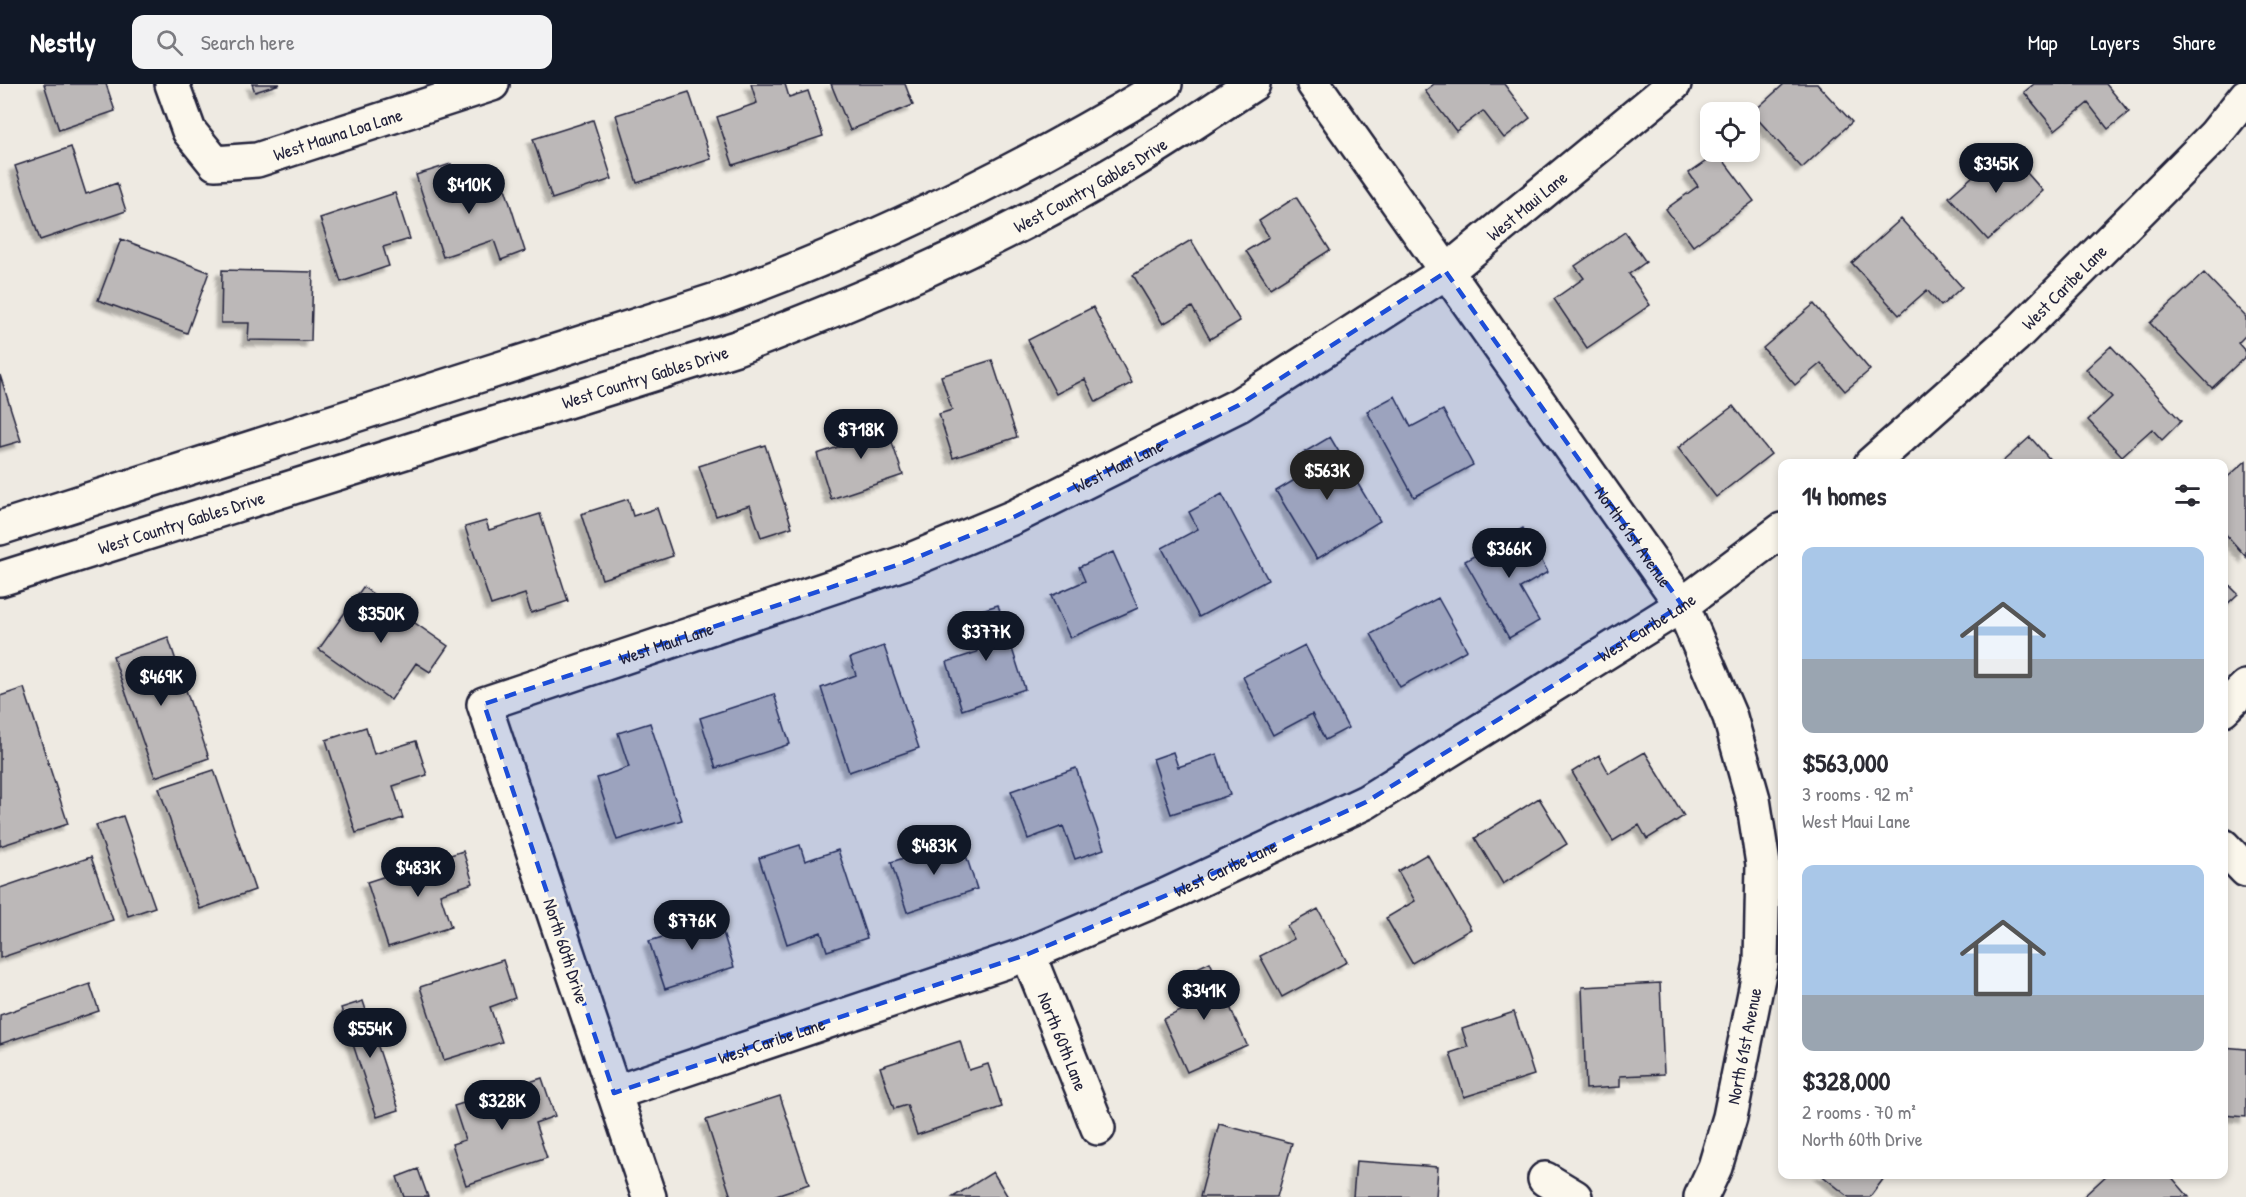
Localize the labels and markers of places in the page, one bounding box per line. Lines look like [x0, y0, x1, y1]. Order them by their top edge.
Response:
pin: $345K [1954, 143, 2038, 194]
pin: $410K [427, 164, 511, 215]
pin: $718K [819, 409, 903, 460]
pin: $563K [1285, 450, 1369, 501]
pin: $366K [1467, 528, 1551, 579]
pin: $350K [339, 593, 423, 644]
pin: $377K [944, 611, 1028, 662]
pin: $469K [119, 656, 203, 707]
pin: $483K [892, 825, 976, 876]
pin: $483K [376, 847, 460, 898]
pin: $776K [650, 900, 734, 951]
pin: $341K [1162, 970, 1246, 1021]
pin: $554K [328, 1008, 412, 1059]
pin: $328K [460, 1080, 544, 1131]

